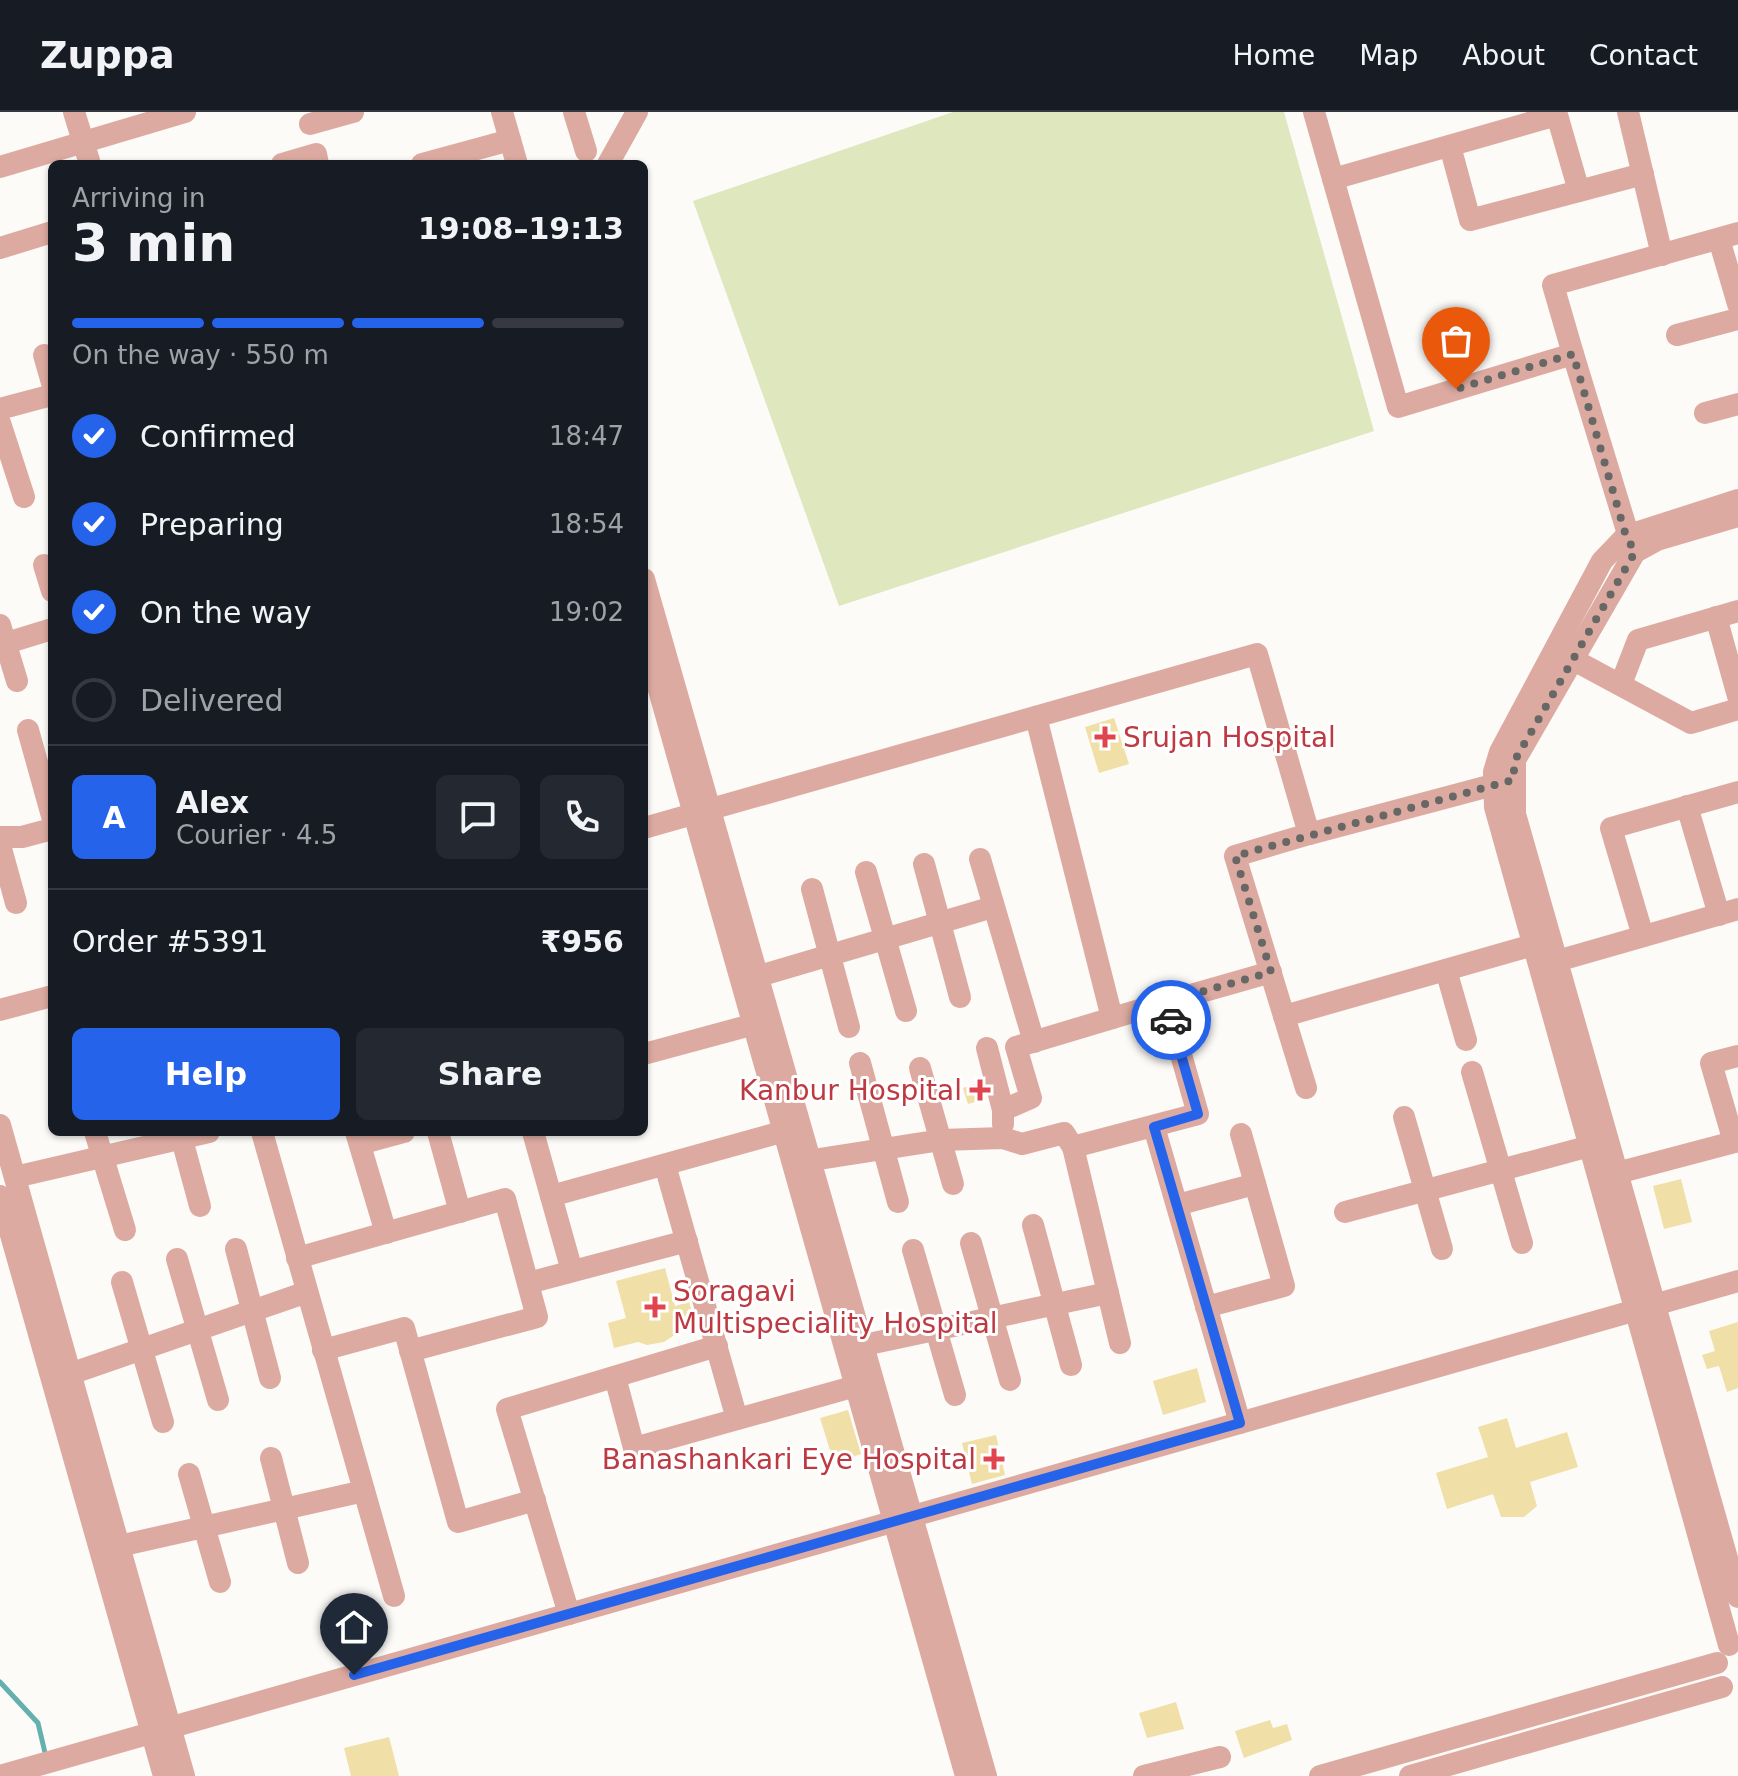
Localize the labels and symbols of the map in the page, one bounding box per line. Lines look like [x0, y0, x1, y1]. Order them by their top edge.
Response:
pin [1422, 307, 1490, 389]
place label: Srujan Hospital [1123, 721, 1336, 754]
marker: Srujan Hospital [1094, 726, 1116, 748]
courier [1131, 980, 1211, 1060]
place label: Kanbur Hospital [739, 1074, 962, 1107]
marker: Kanbur Hospital [969, 1079, 991, 1101]
place label: Soragavi Multispeciality Hospital [673, 1275, 998, 1340]
marker: Soragavi Multispeciality Hospital [644, 1296, 666, 1318]
place label: Banashankari Eye Hospital [602, 1443, 976, 1476]
marker: Banashankari Eye Hospital [983, 1448, 1005, 1470]
pin [320, 1593, 388, 1675]

